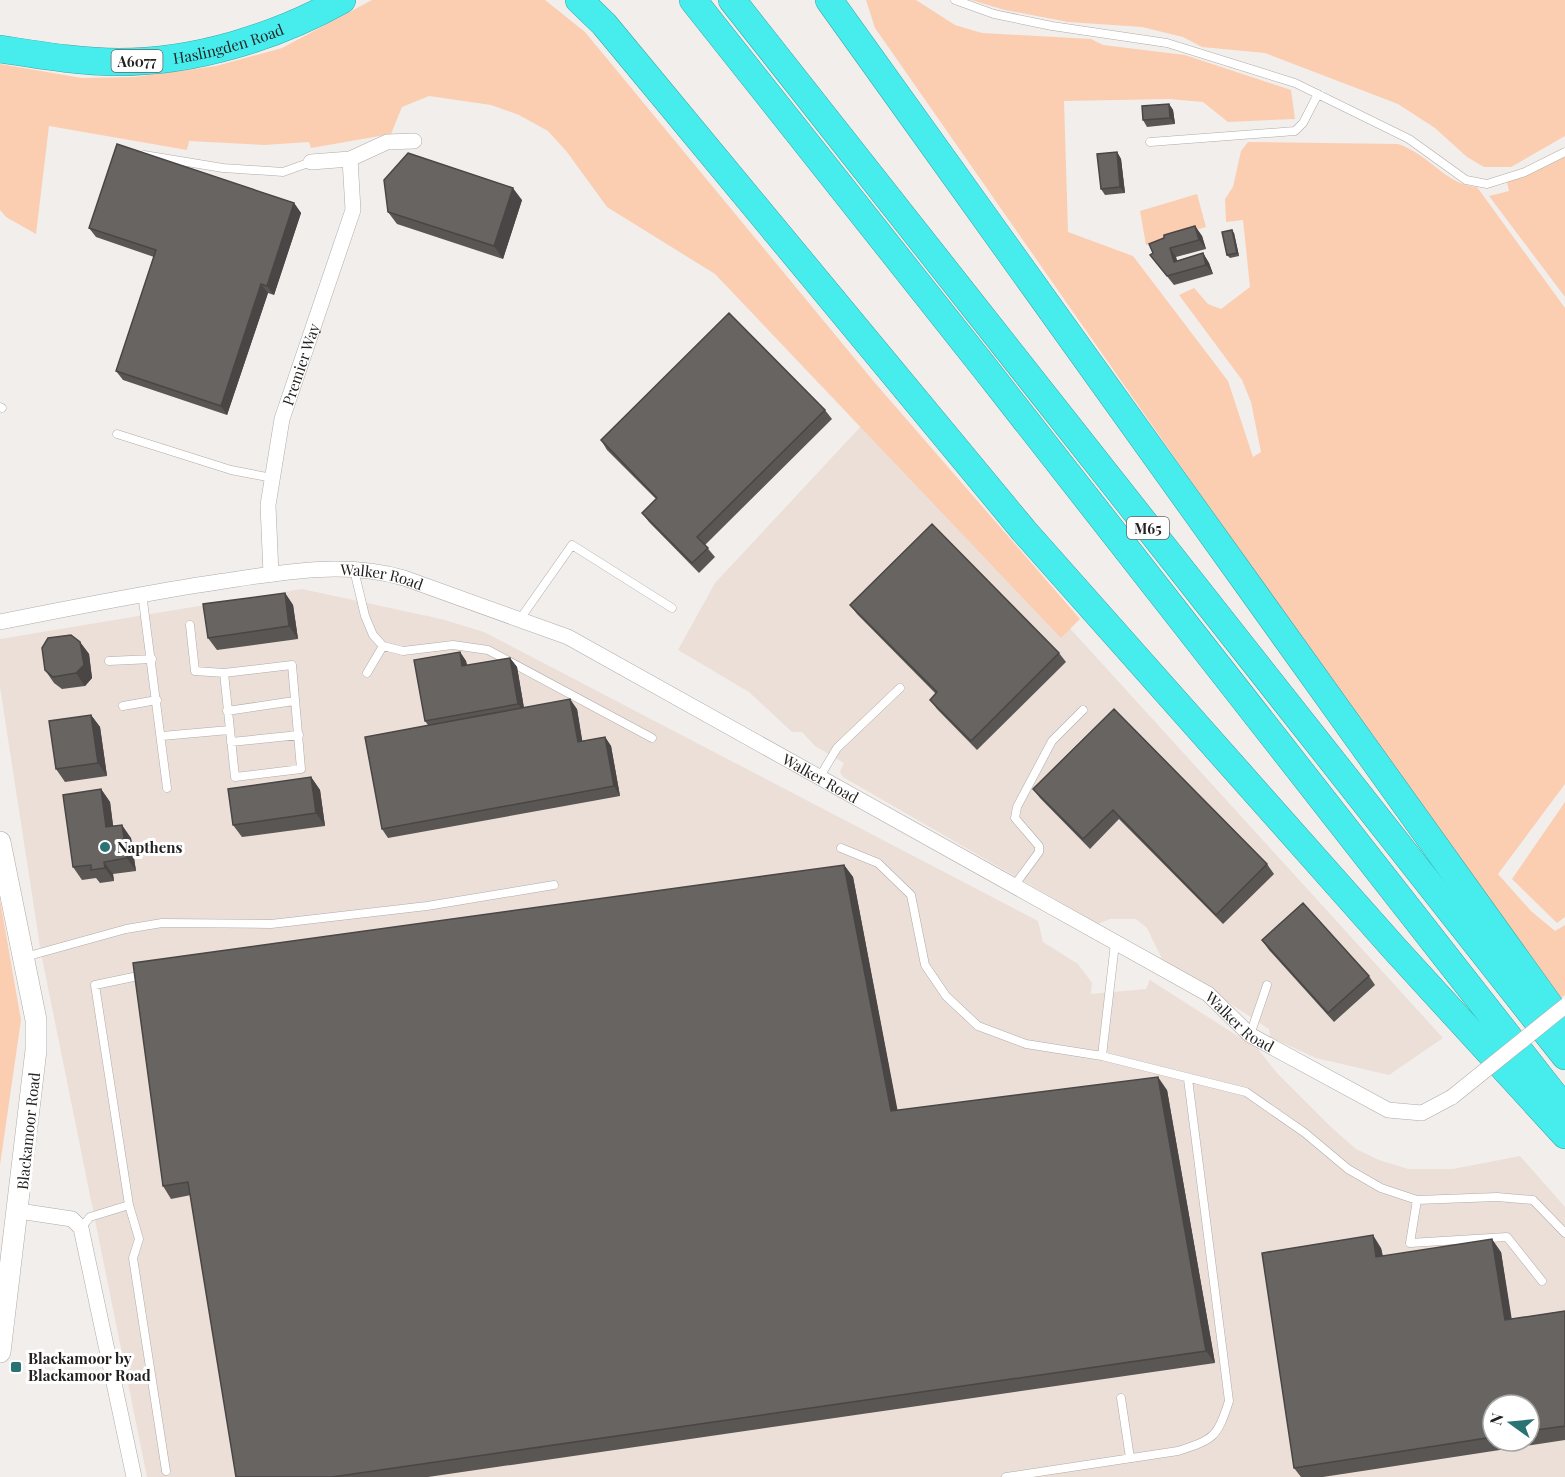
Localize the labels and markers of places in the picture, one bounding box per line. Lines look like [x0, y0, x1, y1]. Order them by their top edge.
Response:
place label: Napthens [117, 837, 182, 857]
marker: Napthens [98, 840, 112, 854]
place label: Blackamoor by Blackamoor Road [28, 1348, 151, 1385]
marker: Blackamoor by Blackamoor Road [9, 1360, 23, 1374]

